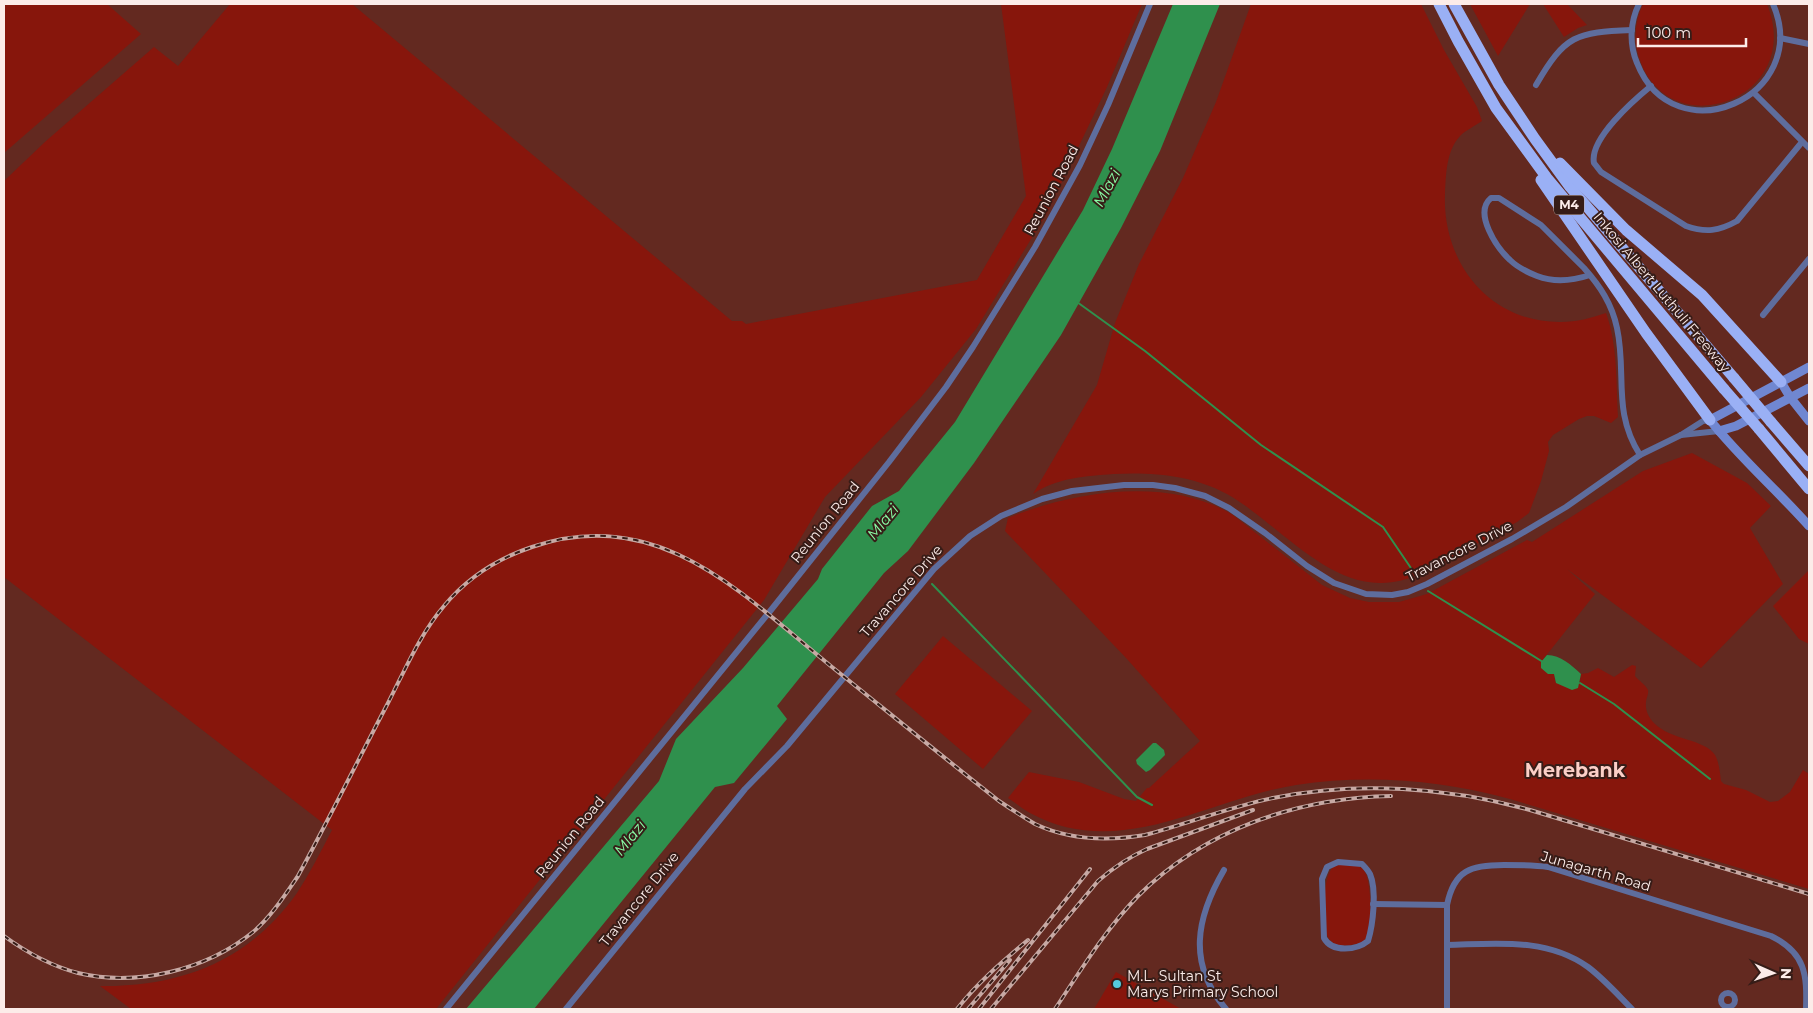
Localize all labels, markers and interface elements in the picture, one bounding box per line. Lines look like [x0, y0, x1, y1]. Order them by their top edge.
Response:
scale bar [1638, 15, 1746, 47]
text: 100 m [1646, 23, 1691, 42]
street label: Reunion Road [1020, 142, 1082, 238]
water label: Mlazi [1089, 165, 1125, 210]
road number: M4 [1554, 196, 1584, 214]
street label: Inkosi Albert Luthuli Freeway [1590, 208, 1735, 376]
street label: Reunion Road [787, 478, 863, 566]
water label: Mlazi [863, 499, 903, 543]
street label: Travancore Drive [1403, 516, 1515, 586]
street label: Travancore Drive [856, 541, 946, 641]
district label: Merebank [1525, 759, 1626, 782]
street label: Reunion Road [532, 793, 608, 881]
water label: Mlazi [610, 815, 650, 859]
street label: Junagarth Road [1538, 846, 1653, 895]
street label: Travancore Drive [595, 848, 683, 950]
north arrow [1748, 948, 1798, 998]
place label: M.L. Sultan St Marys Primary School [1127, 967, 1278, 1001]
text: N [1777, 967, 1795, 979]
marker: M.L. Sultan St Marys Primary School [1111, 978, 1123, 990]

